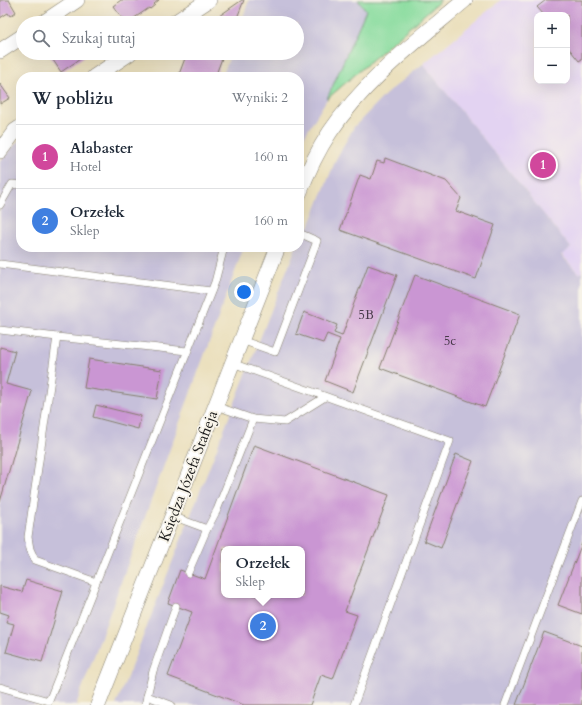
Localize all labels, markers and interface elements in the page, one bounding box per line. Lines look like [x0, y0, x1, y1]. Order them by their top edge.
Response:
map controls [534, 12, 570, 84]
button: + [534, 12, 570, 48]
search box [16, 16, 304, 60]
icon: search [30, 27, 52, 49]
text: Szukaj tutaj [62, 28, 136, 48]
button: − [534, 48, 570, 84]
text: W pobliżu [32, 87, 113, 110]
text: Wyniki: 2 [232, 89, 288, 107]
text: Alabaster [70, 138, 133, 158]
text: 1 [42, 148, 48, 166]
text: 160 m [254, 148, 288, 166]
pin: 1 [530, 150, 556, 180]
text: Hotel [70, 158, 101, 176]
text: Orzełek [70, 202, 125, 222]
text: 2 [42, 212, 48, 230]
text: 160 m [254, 212, 288, 230]
text: Sklep [70, 222, 100, 240]
your location [234, 282, 254, 302]
house number: 5B [358, 306, 374, 324]
house number: 5c [444, 332, 456, 350]
street label: Księdza Józefa Stafieja [154, 407, 222, 544]
popup [221, 546, 305, 598]
text: Orzełek [236, 553, 290, 573]
text: Sklep [236, 573, 265, 591]
pin: 2 [250, 611, 276, 641]

